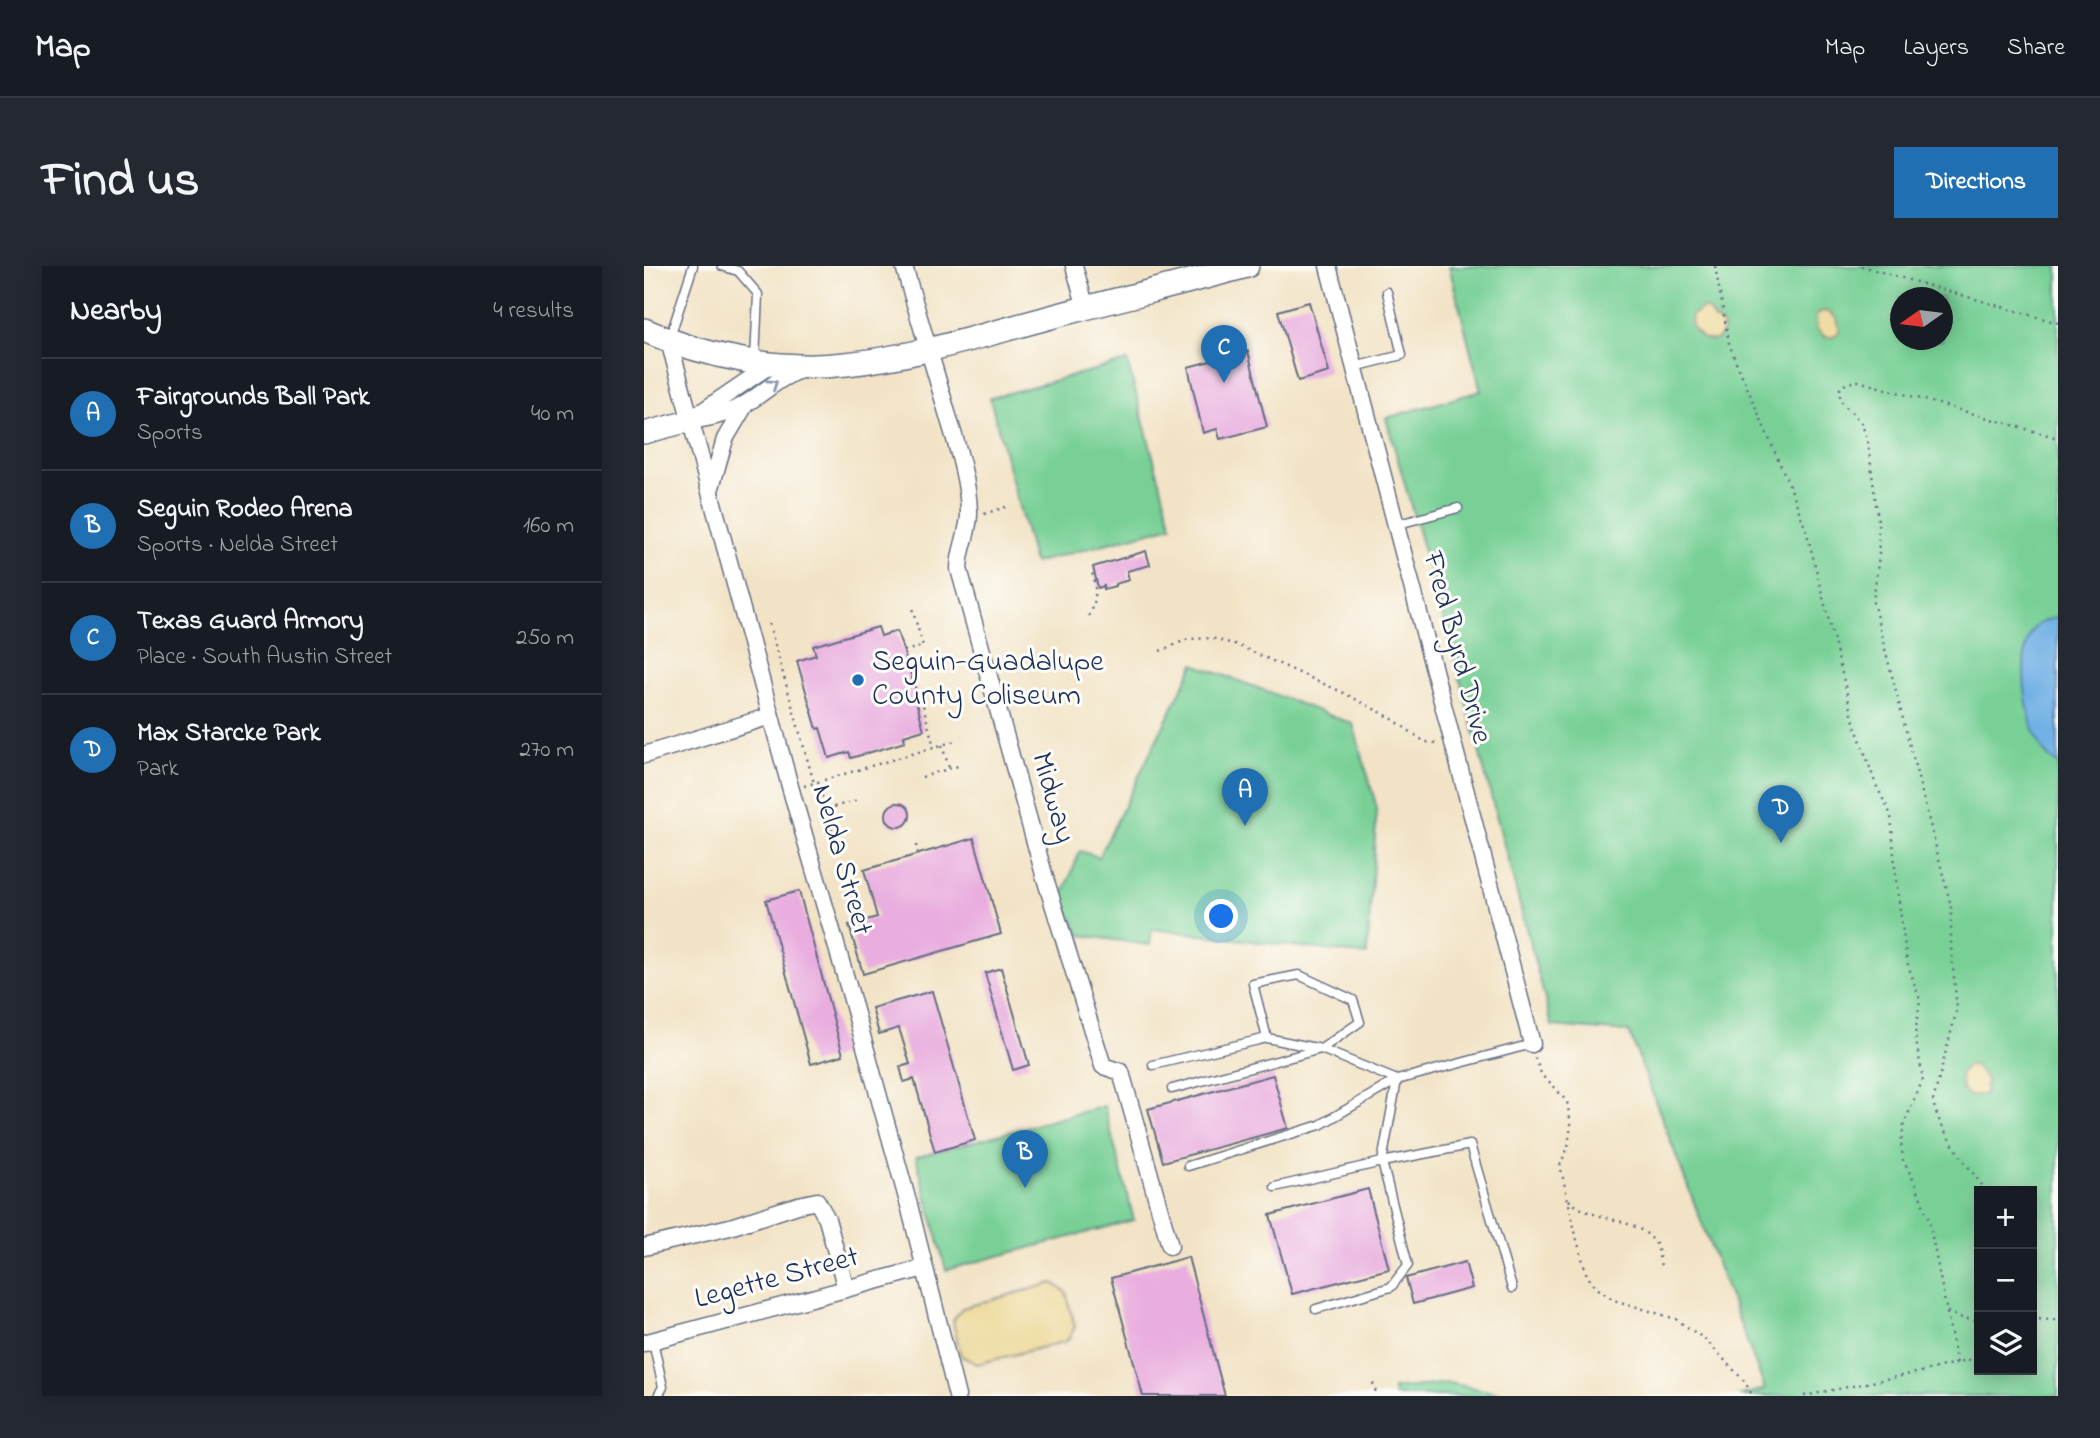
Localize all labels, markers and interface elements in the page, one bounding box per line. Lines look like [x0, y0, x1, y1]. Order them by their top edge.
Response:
text: Map [35, 24, 91, 72]
text: Map [1825, 31, 1865, 66]
text: Layers [1903, 31, 1969, 66]
text: Share [2007, 31, 2065, 66]
text: Find us [42, 146, 199, 218]
button: Directions [1894, 147, 2058, 218]
north arrow [1890, 287, 1953, 350]
text: Nearby [70, 290, 162, 334]
text: 4 results [493, 295, 574, 328]
pin: C [1201, 325, 1247, 383]
text: Fairgrounds Ball Park [137, 379, 370, 417]
one-way arrow [765, 380, 778, 393]
text: A [86, 398, 100, 431]
text: 40 m [531, 398, 574, 431]
text: Sports [137, 417, 203, 450]
text: Seguin Rodeo Arena [137, 491, 353, 529]
text: B [85, 510, 101, 543]
text: 160 m [523, 510, 574, 543]
text: Sports · Nelda Street [137, 529, 338, 562]
street label: Fred Byrd Drive [1409, 546, 1503, 750]
text: Texas Guard Armory [137, 603, 364, 641]
text: C [87, 622, 99, 655]
text: 250 m [516, 622, 574, 655]
text: Place · South Austin Street [137, 641, 392, 674]
place label: Seguin-Guadalupe County Coliseum [872, 641, 1104, 719]
marker: Seguin-Guadalupe County Coliseum [850, 672, 866, 688]
text: Max Starcke Park [137, 715, 321, 753]
text: D [85, 734, 101, 767]
text: 270 m [520, 734, 574, 767]
street label: Midway [1018, 747, 1086, 849]
text: Park [137, 753, 179, 786]
pin: A [1222, 768, 1268, 826]
street label: Nelda Street [799, 779, 883, 941]
pin: D [1758, 785, 1804, 843]
your location [1204, 899, 1238, 933]
pin: B [1002, 1130, 1048, 1188]
map controls [1974, 1186, 2037, 1375]
button: + [1974, 1186, 2037, 1249]
street label: Legette Street [690, 1236, 864, 1322]
button: − [1974, 1249, 2037, 1312]
button: layers [1974, 1312, 2037, 1375]

